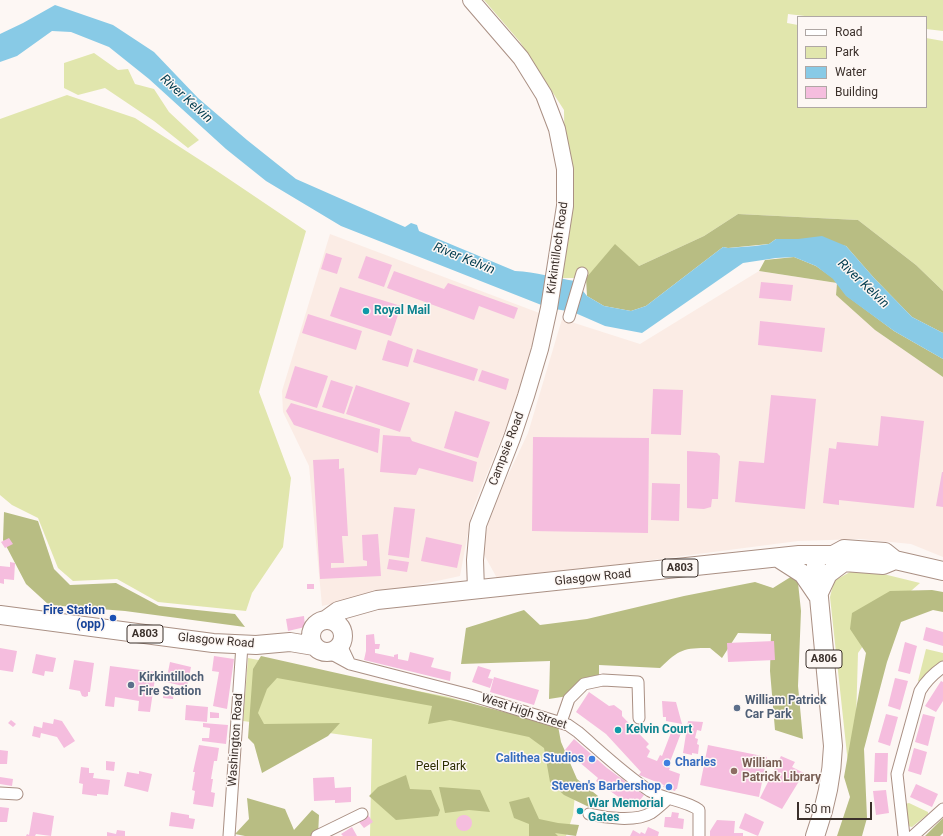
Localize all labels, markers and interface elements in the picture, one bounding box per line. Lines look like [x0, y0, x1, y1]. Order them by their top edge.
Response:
legend [797, 16, 927, 108]
text: Road [835, 25, 863, 39]
text: Park [835, 45, 859, 59]
text: Water [835, 65, 866, 79]
water label: River Kelvin [157, 72, 215, 126]
text: Building [835, 85, 878, 99]
street label: Kirkintilloch Road [544, 201, 572, 295]
water label: River Kelvin [431, 240, 497, 278]
water label: River Kelvin [834, 256, 892, 312]
place label: Royal Mail [374, 304, 430, 318]
marker: Royal Mail [361, 306, 371, 316]
street label: Campsie Road [486, 410, 528, 488]
road number: A803 [662, 559, 698, 577]
street label: Glasgow Road [554, 567, 632, 589]
place label: Fire Station (opp) [43, 604, 105, 632]
marker: Fire Station (opp) [108, 613, 118, 623]
road number: A803 [127, 625, 163, 643]
street label: Glasgow Road [177, 630, 255, 652]
road number: A806 [806, 650, 842, 668]
place label: Kirkintilloch Fire Station [139, 671, 204, 699]
marker: Kirkintilloch Fire Station [126, 680, 136, 690]
street label: West High Street [479, 691, 569, 733]
street label: Washington Road [226, 693, 246, 787]
place label: William Patrick Car Park [745, 694, 826, 722]
marker: William Patrick Car Park [732, 703, 742, 713]
place label: Kelvin Court [626, 723, 692, 737]
marker: Kelvin Court [613, 725, 623, 735]
place label: Calithea Studios [496, 752, 584, 766]
marker: Calithea Studios [587, 754, 597, 764]
place label: Charles [675, 756, 716, 770]
place label: William Patrick Library [742, 757, 821, 785]
marker: Charles [662, 758, 672, 768]
park label: Peel Park [416, 760, 466, 774]
marker: William Patrick Library [729, 766, 739, 776]
place label: Steven's Barbershop [551, 780, 661, 794]
marker: Steven's Barbershop [664, 782, 674, 792]
scale bar [799, 794, 874, 820]
place label: War Memorial Gates [588, 797, 663, 825]
text: 50 m [804, 802, 831, 816]
marker: War Memorial Gates [575, 806, 585, 816]

